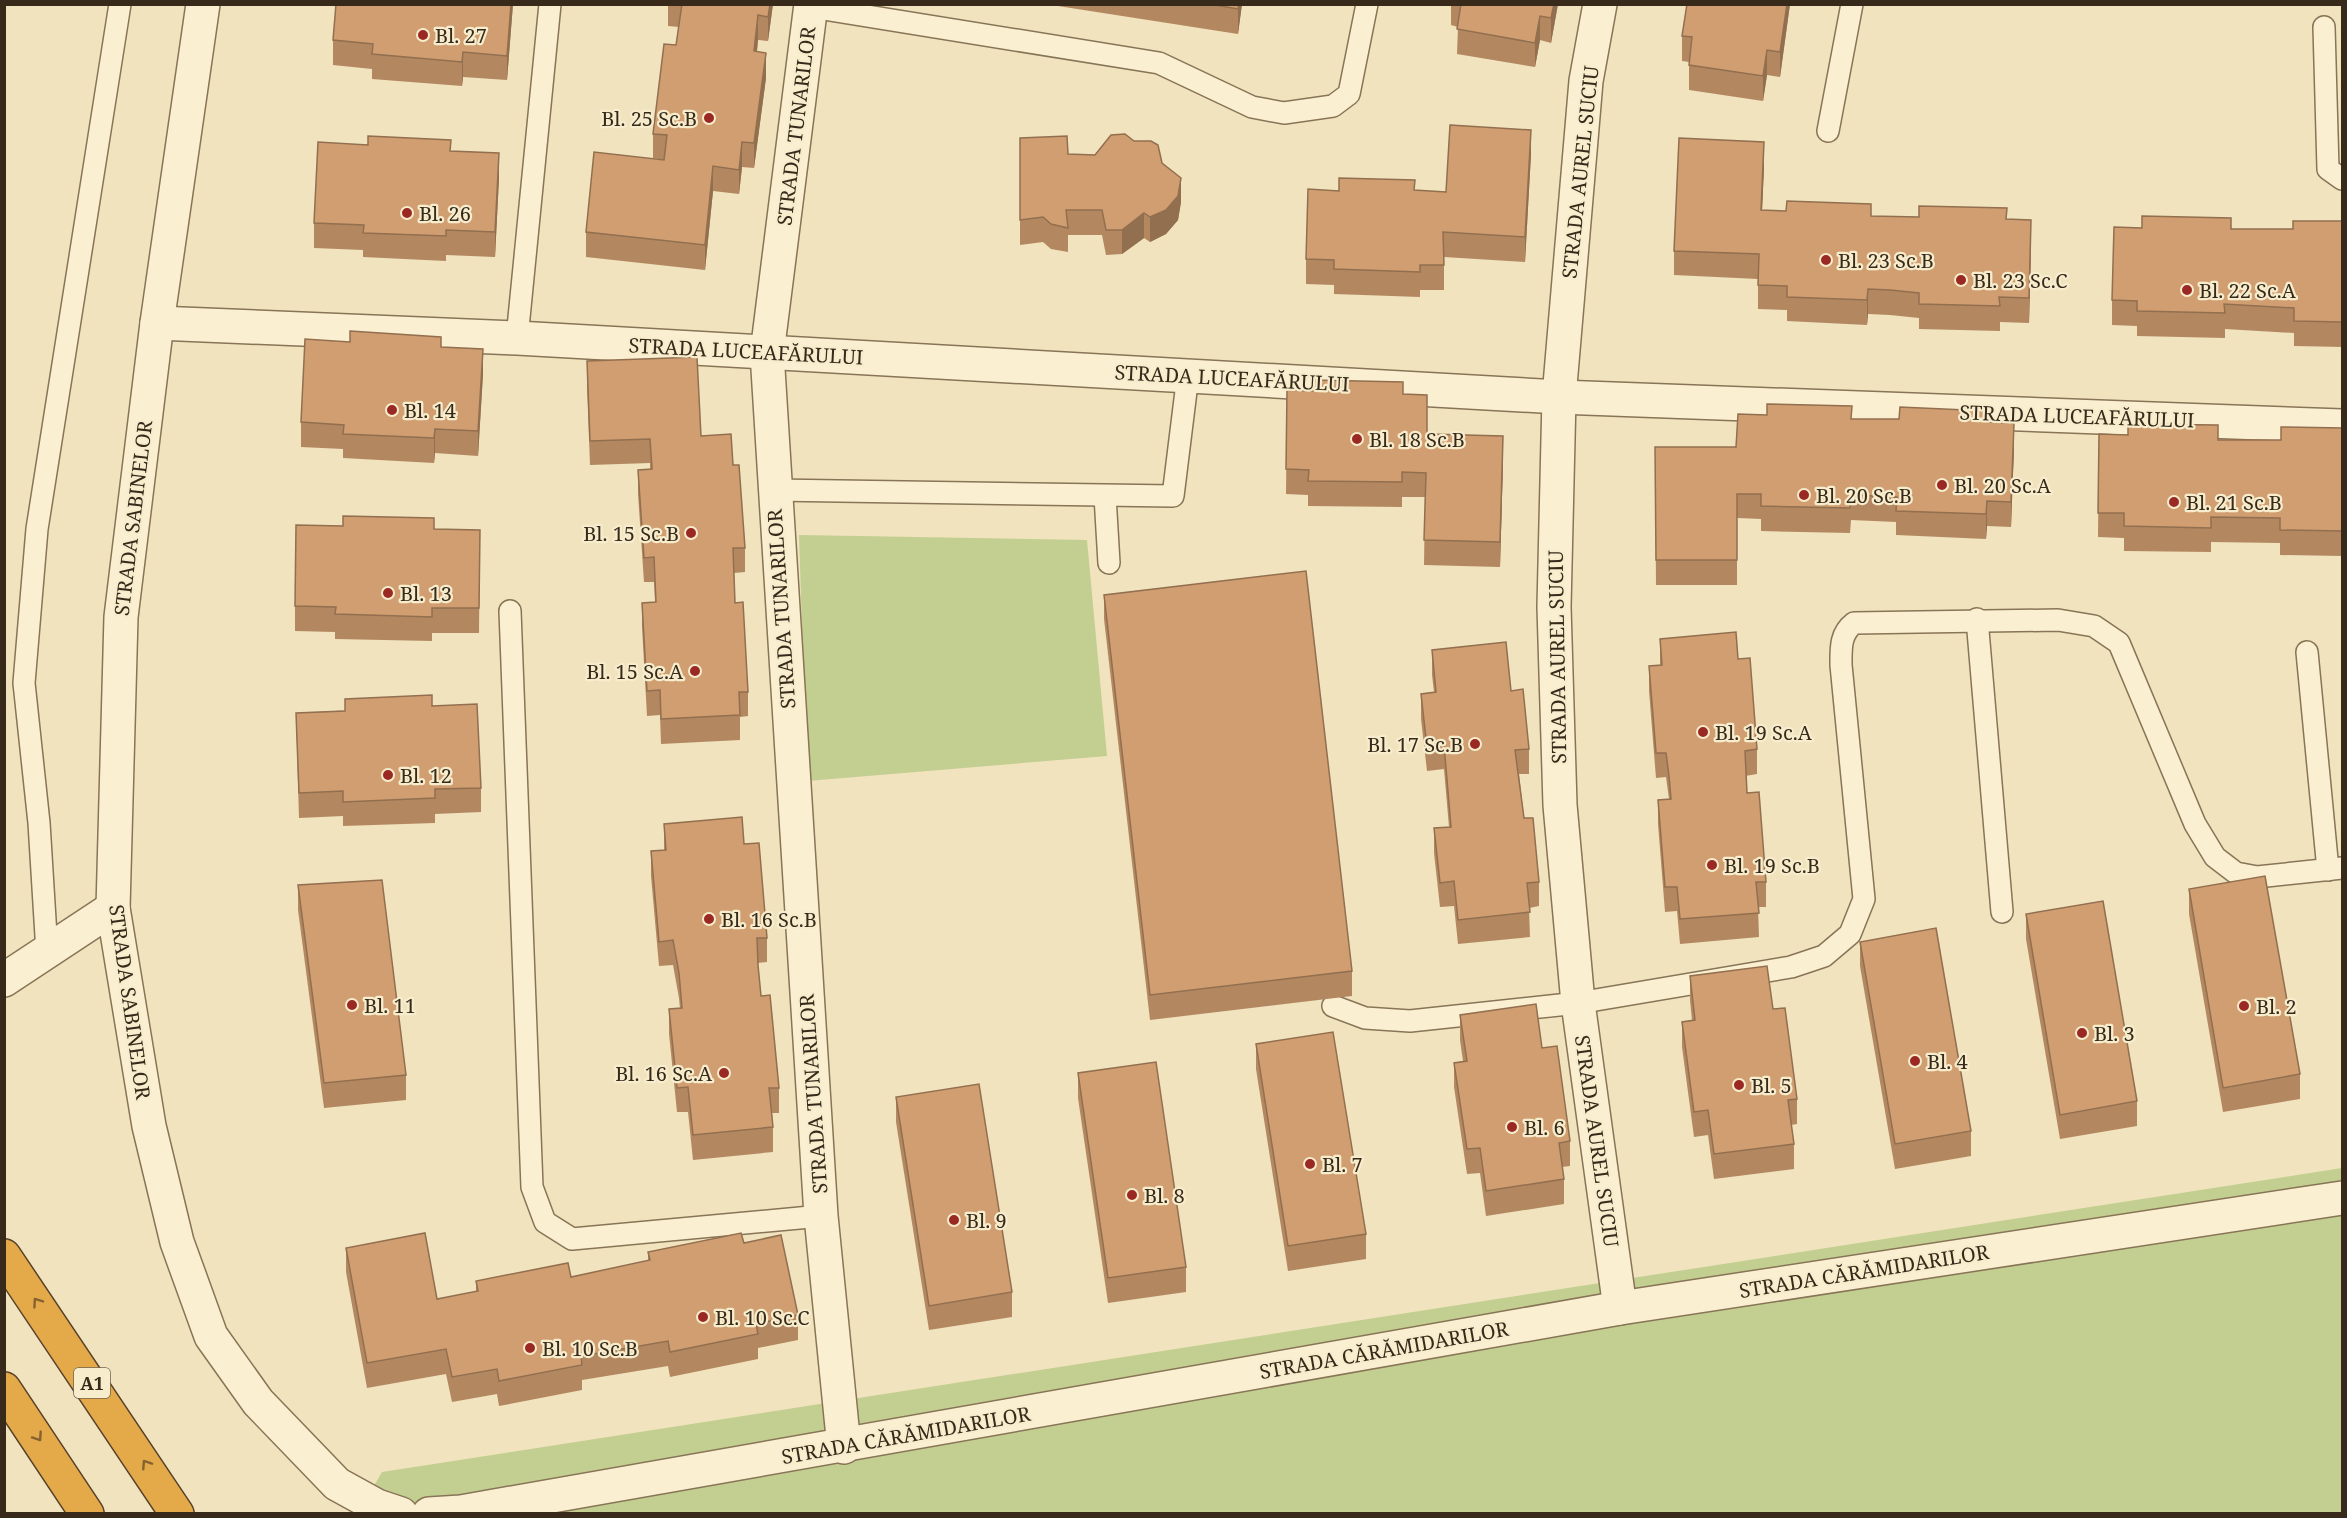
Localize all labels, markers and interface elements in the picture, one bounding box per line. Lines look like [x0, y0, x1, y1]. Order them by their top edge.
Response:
place label: Bl. 27 [435, 22, 487, 49]
street label: STRADA TUNARILOR [770, 24, 822, 227]
marker: Bl. 27 [416, 28, 430, 42]
street label: STRADA AUREL SUCIU [1555, 64, 1605, 280]
place label: Bl. 25 Sc.B [601, 105, 697, 132]
marker: Bl. 25 Sc.B [702, 111, 716, 125]
place label: Bl. 26 [419, 200, 471, 227]
marker: Bl. 26 [400, 206, 414, 220]
place label: Bl. 23 Sc.B [1838, 247, 1934, 274]
marker: Bl. 23 Sc.B [1819, 253, 1833, 267]
place label: Bl. 23 Sc.C [1973, 267, 2068, 294]
marker: Bl. 23 Sc.C [1954, 273, 1968, 287]
place label: Bl. 22 Sc.A [2199, 277, 2297, 304]
marker: Bl. 22 Sc.A [2180, 283, 2194, 297]
street label: STRADA LUCEAFĂRULUI [628, 331, 864, 371]
street label: STRADA LUCEAFĂRULUI [1114, 358, 1350, 398]
place label: Bl. 14 [404, 397, 456, 424]
street label: STRADA LUCEAFĂRULUI [1959, 398, 2195, 434]
marker: Bl. 14 [385, 403, 399, 417]
street label: STRADA SABINELOR [108, 418, 158, 617]
place label: Bl. 18 Sc.B [1369, 426, 1465, 453]
marker: Bl. 18 Sc.B [1350, 432, 1364, 446]
place label: Bl. 20 Sc.A [1954, 472, 2052, 499]
marker: Bl. 20 Sc.A [1935, 478, 1949, 492]
place label: Bl. 20 Sc.B [1816, 482, 1912, 509]
marker: Bl. 20 Sc.B [1797, 488, 1811, 502]
place label: Bl. 21 Sc.B [2186, 489, 2282, 516]
marker: Bl. 21 Sc.B [2167, 495, 2181, 509]
street label: STRADA TUNARILOR [760, 507, 801, 710]
place label: Bl. 15 Sc.B [583, 520, 679, 547]
marker: Bl. 15 Sc.B [684, 526, 698, 540]
street label: STRADA AUREL SUCIU [1542, 549, 1572, 764]
place label: Bl. 13 [400, 580, 452, 607]
marker: Bl. 13 [381, 586, 395, 600]
place label: Bl. 15 Sc.A [586, 658, 684, 685]
marker: Bl. 15 Sc.A [688, 664, 702, 678]
place label: Bl. 19 Sc.A [1715, 719, 1813, 746]
marker: Bl. 19 Sc.A [1696, 725, 1710, 739]
place label: Bl. 17 Sc.B [1367, 731, 1463, 758]
marker: Bl. 17 Sc.B [1468, 737, 1482, 751]
place label: Bl. 12 [400, 762, 452, 789]
marker: Bl. 12 [381, 768, 395, 782]
place label: Bl. 19 Sc.B [1724, 852, 1820, 879]
marker: Bl. 19 Sc.B [1705, 858, 1719, 872]
street label: STRADA SABINELOR [103, 903, 157, 1102]
place label: Bl. 16 Sc.B [721, 906, 817, 933]
marker: Bl. 16 Sc.B [702, 912, 716, 926]
place label: Bl. 11 [364, 992, 416, 1019]
street label: STRADA TUNARILOR [792, 992, 833, 1195]
place label: Bl. 2 [2256, 993, 2297, 1020]
marker: Bl. 11 [345, 998, 359, 1012]
marker: Bl. 2 [2237, 999, 2251, 1013]
place label: Bl. 3 [2094, 1020, 2135, 1047]
marker: Bl. 3 [2075, 1026, 2089, 1040]
street label: STRADA AUREL SUCIU [1569, 1033, 1625, 1249]
place label: Bl. 4 [1927, 1048, 1968, 1075]
marker: Bl. 4 [1908, 1054, 1922, 1068]
place label: Bl. 16 Sc.A [615, 1060, 713, 1087]
marker: Bl. 16 Sc.A [717, 1066, 731, 1080]
place label: Bl. 5 [1751, 1072, 1792, 1099]
marker: Bl. 5 [1732, 1078, 1746, 1092]
place label: Bl. 6 [1524, 1114, 1565, 1141]
marker: Bl. 6 [1505, 1120, 1519, 1134]
place label: Bl. 7 [1322, 1151, 1363, 1178]
marker: Bl. 7 [1303, 1157, 1317, 1171]
place label: Bl. 8 [1144, 1182, 1185, 1209]
marker: Bl. 8 [1125, 1188, 1139, 1202]
place label: Bl. 9 [966, 1207, 1007, 1234]
marker: Bl. 9 [947, 1213, 961, 1227]
street label: STRADA CĂRĂMIDARILOR [1737, 1238, 1992, 1304]
one-way arrow [33, 1298, 44, 1309]
place label: Bl. 10 Sc.C [715, 1304, 810, 1331]
marker: Bl. 10 Sc.C [696, 1310, 710, 1324]
street label: STRADA CĂRĂMIDARILOR [1257, 1315, 1511, 1385]
place label: Bl. 10 Sc.B [542, 1335, 638, 1362]
marker: Bl. 10 Sc.B [523, 1341, 537, 1355]
road number: A1 [74, 1368, 110, 1398]
street label: STRADA CĂRĂMIDARILOR [779, 1400, 1033, 1470]
one-way arrow [30, 1431, 42, 1441]
one-way arrow [141, 1460, 153, 1470]

